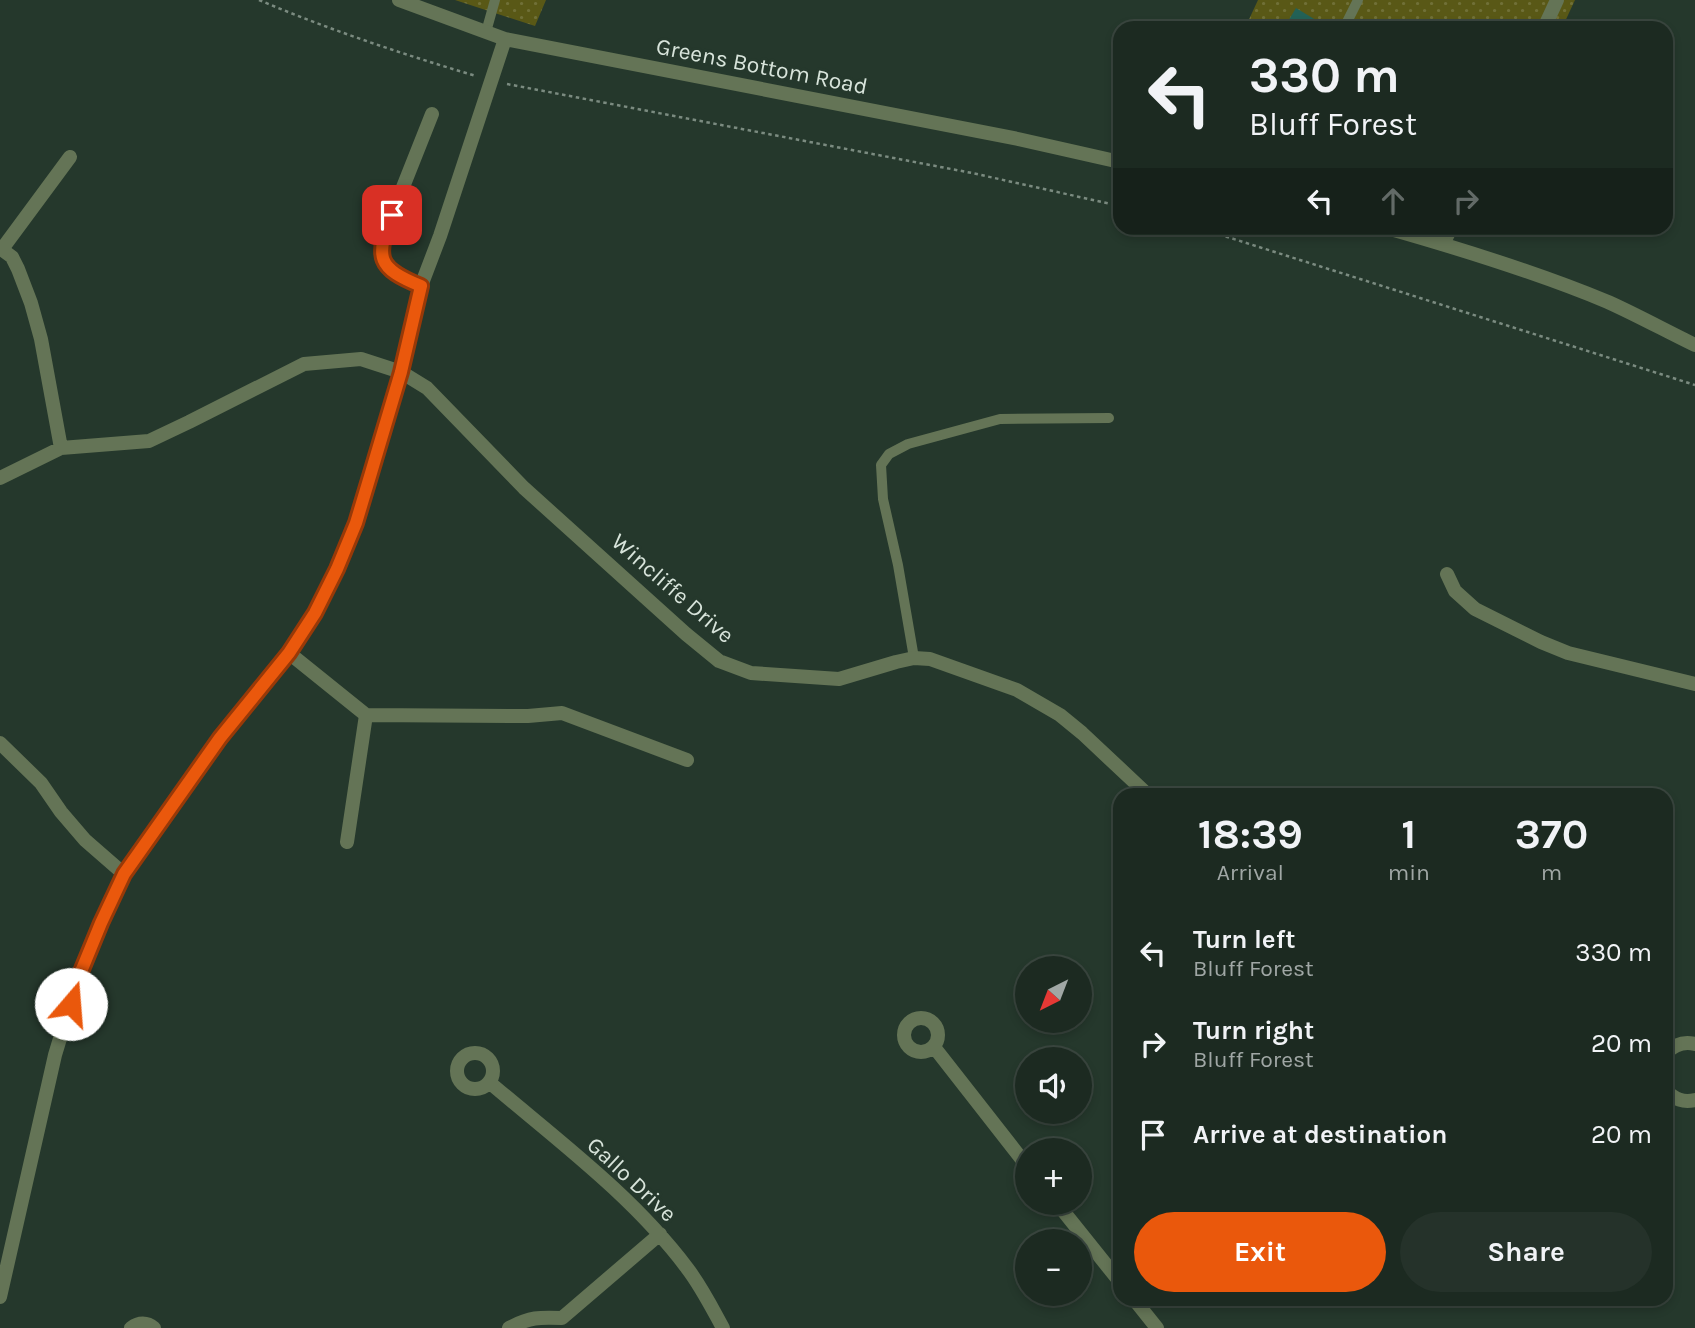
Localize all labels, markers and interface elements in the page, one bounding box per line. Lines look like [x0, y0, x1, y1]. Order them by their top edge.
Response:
street label: Greens Bottom Road [654, 33, 870, 100]
text: 330 m [1249, 47, 1400, 104]
icon: left [1134, 49, 1225, 140]
text: Bluff Forest [1249, 106, 1417, 143]
icon: left [1301, 182, 1339, 220]
icon: ahead [1374, 182, 1412, 220]
icon: right [1447, 182, 1485, 220]
pin [362, 185, 422, 245]
icon: arrive [373, 196, 411, 234]
street label: Wincliffe Drive [606, 528, 739, 649]
text: 18:39 [1198, 809, 1303, 859]
text: 1 [1401, 809, 1416, 859]
text: 370 [1515, 809, 1588, 859]
text: Arrival [1217, 859, 1284, 886]
text: min [1388, 859, 1430, 886]
text: m [1541, 859, 1562, 886]
text: Turn left [1193, 924, 1295, 955]
icon: left [1134, 934, 1172, 972]
text: 330 m [1575, 937, 1652, 968]
text: Bluff Forest [1193, 955, 1314, 982]
north arrow [1015, 956, 1092, 1032]
map controls [1015, 956, 1092, 1306]
position arrow [34, 967, 108, 1041]
text: Turn right [1193, 1015, 1314, 1046]
icon: right [1134, 1025, 1172, 1063]
text: 20 m [1591, 1028, 1652, 1059]
text: Bluff Forest [1193, 1046, 1314, 1073]
button: sound [1015, 1047, 1092, 1124]
icon: arrive [1134, 1116, 1172, 1154]
text: Arrive at destination [1193, 1119, 1447, 1150]
text: 20 m [1591, 1119, 1652, 1150]
street label: Gallo Drive [581, 1131, 682, 1227]
button: + [1015, 1138, 1092, 1215]
button: Exit [1134, 1212, 1386, 1292]
button: Share [1400, 1212, 1652, 1292]
button: − [1015, 1229, 1092, 1306]

